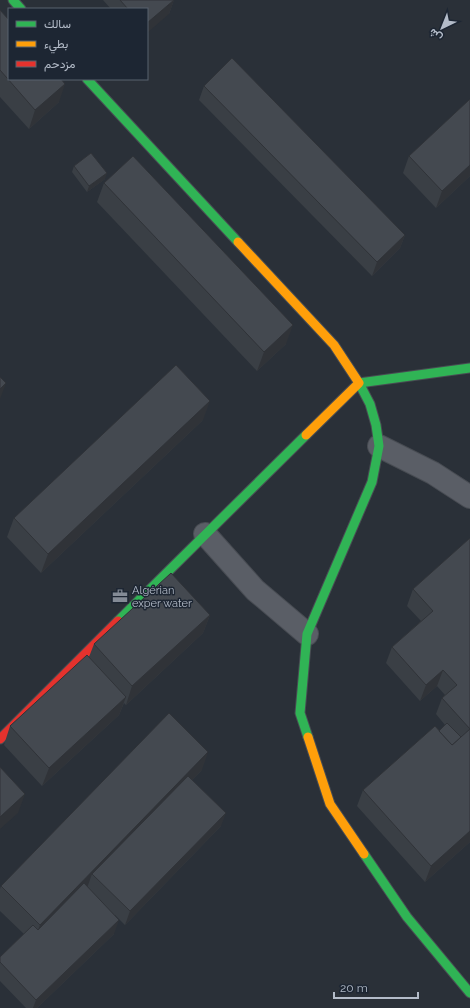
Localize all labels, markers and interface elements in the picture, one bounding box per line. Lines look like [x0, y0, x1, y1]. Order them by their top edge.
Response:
legend [8, 8, 148, 80]
north arrow [422, 8, 462, 48]
text: سالك [44, 17, 71, 31]
text: ش [426, 26, 445, 44]
text: بطيء [44, 37, 68, 54]
text: مزدحم [44, 57, 75, 72]
place label: Algérian exper water [132, 584, 192, 610]
office icon: Algérian exper water [111, 587, 129, 605]
scale bar [334, 974, 418, 1000]
text: 20 m [340, 981, 368, 995]

